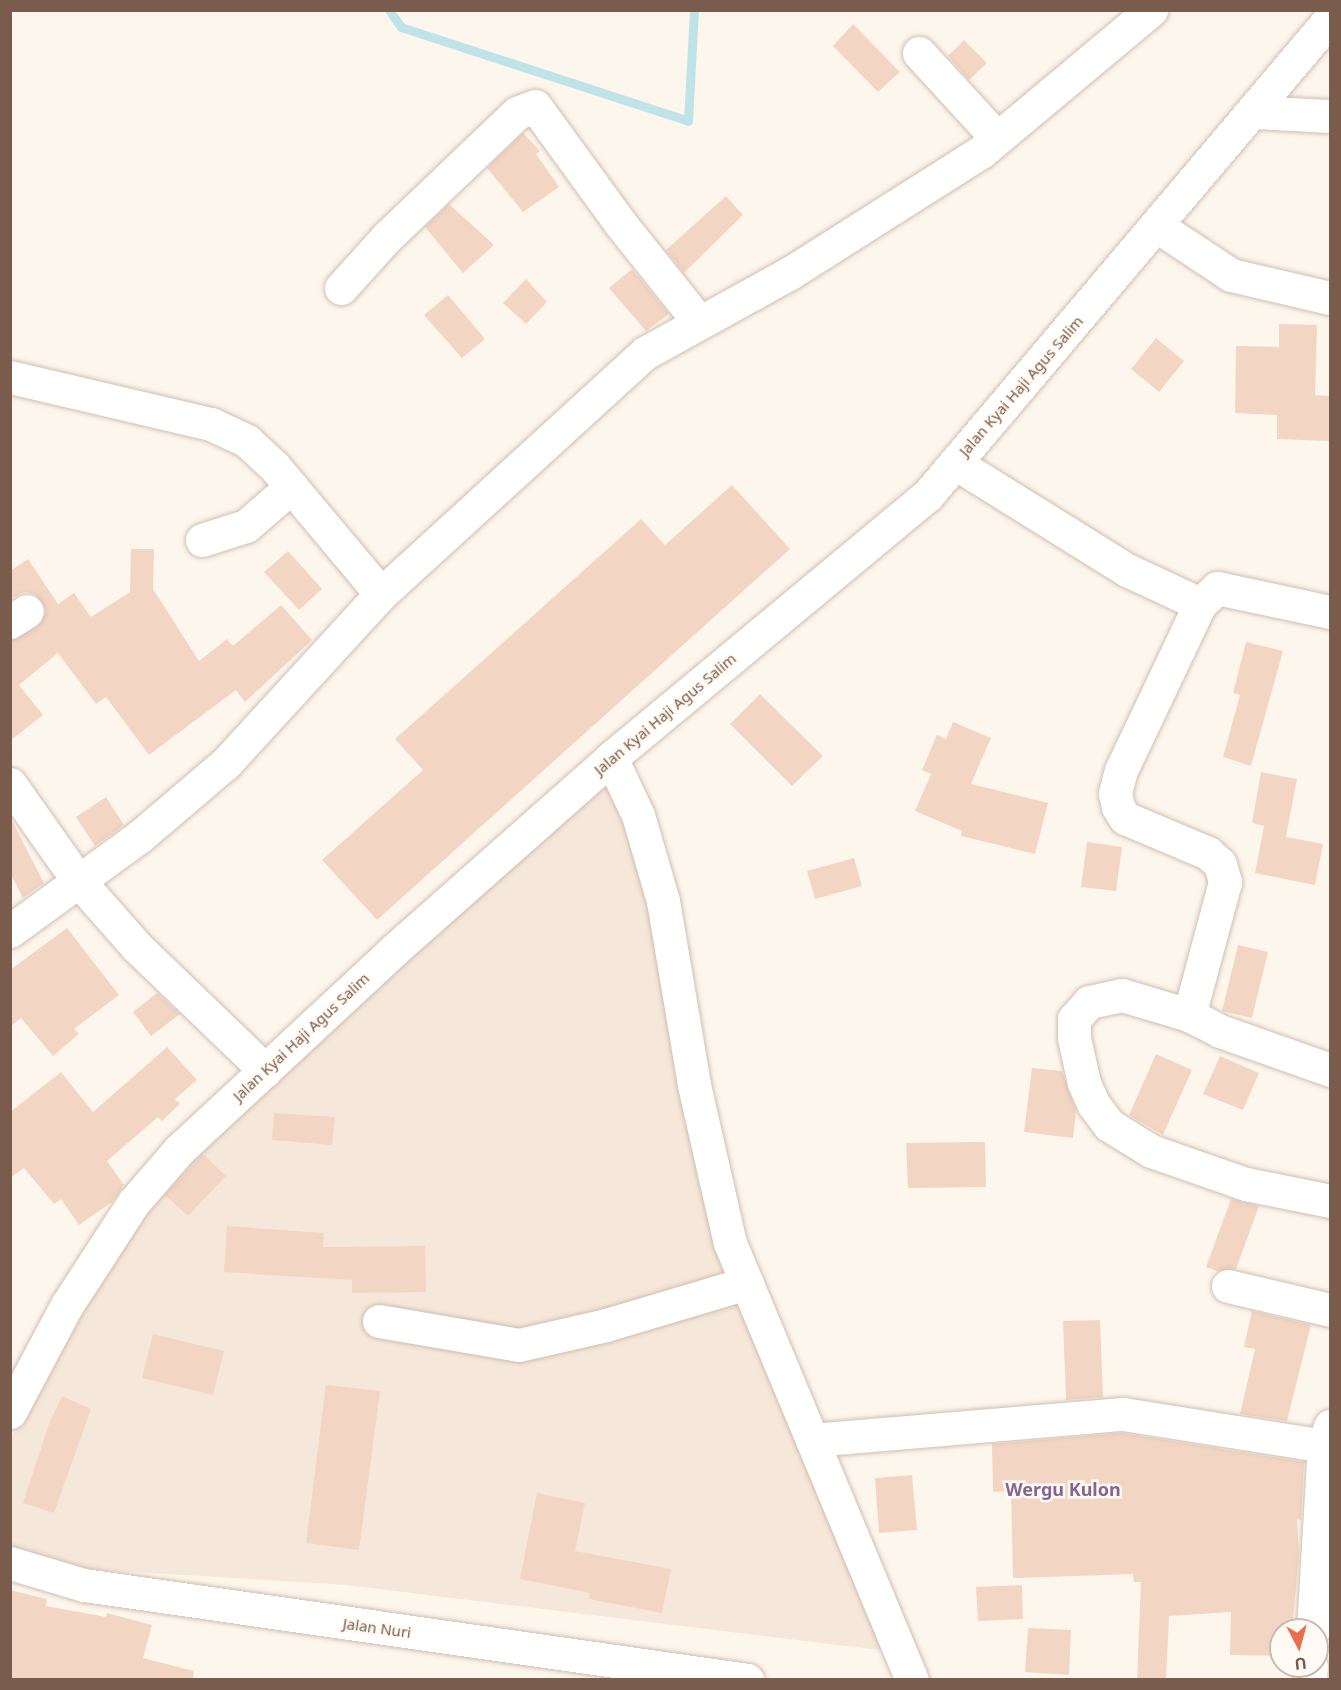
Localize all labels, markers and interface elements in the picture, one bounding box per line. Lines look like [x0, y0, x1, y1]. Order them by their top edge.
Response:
street label: Jalan Kyai Haji Agus Salim [955, 312, 1087, 460]
street label: Jalan Kyai Haji Agus Salim [590, 649, 740, 779]
street label: Jalan Kyai Haji Agus Salim [229, 969, 373, 1105]
district label: Wergu Kulon [1005, 1478, 1121, 1500]
street label: Jalan Nuri [342, 1614, 412, 1642]
north arrow [1269, 1618, 1329, 1678]
text: U [1294, 1652, 1308, 1675]

